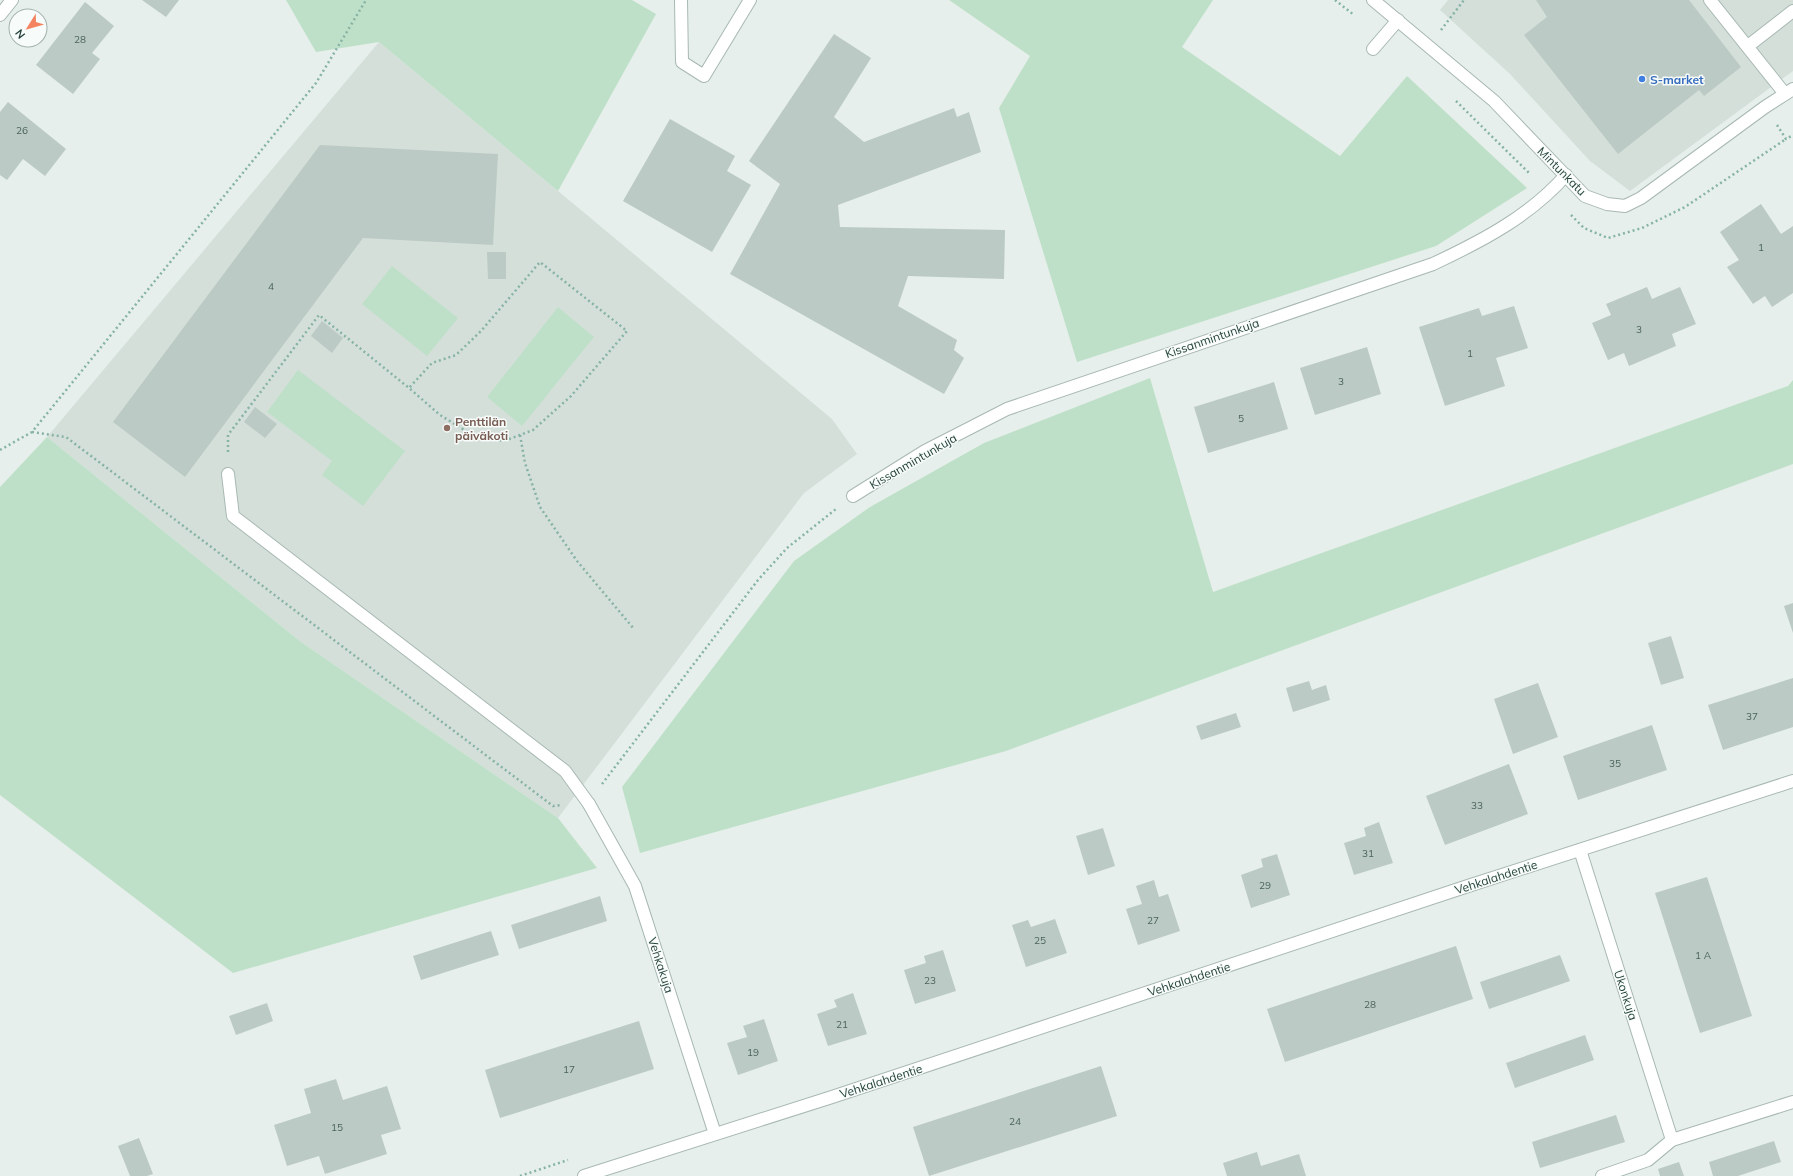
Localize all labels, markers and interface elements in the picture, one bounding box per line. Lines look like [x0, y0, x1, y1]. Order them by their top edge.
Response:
north arrow [8, 8, 48, 48]
text: N [12, 26, 28, 42]
house number: 28 [74, 33, 86, 46]
place label: S-market [1650, 72, 1704, 87]
marker: S-market [1637, 74, 1647, 84]
house number: 26 [16, 124, 28, 137]
street label: Mintunkatu [1534, 143, 1590, 199]
house number: 1 [1758, 241, 1764, 254]
house number: 4 [268, 280, 274, 293]
street label: Kissanmintunkuja [1163, 315, 1261, 361]
house number: 3 [1636, 323, 1642, 336]
house number: 1 [1467, 347, 1473, 360]
house number: 3 [1338, 375, 1344, 388]
house number: 5 [1238, 412, 1244, 425]
place label: Penttilän päiväkoti [455, 414, 508, 443]
marker: Penttilän päiväkoti [442, 423, 452, 433]
street label: Kissanmintunkuja [867, 430, 959, 492]
house number: 37 [1746, 710, 1758, 723]
house number: 35 [1609, 757, 1621, 770]
house number: 33 [1471, 799, 1483, 812]
house number: 31 [1362, 847, 1374, 860]
street label: Vehkalahdentie [1453, 857, 1539, 897]
house number: 29 [1259, 879, 1271, 892]
house number: 27 [1147, 914, 1159, 927]
house number: 25 [1034, 934, 1046, 947]
street label: Vehkakuja [645, 935, 677, 995]
house number: 1 A [1695, 949, 1712, 962]
street label: Vehkalahdentie [1146, 959, 1232, 999]
street label: Ukonkuja [1611, 968, 1641, 1022]
house number: 23 [924, 974, 936, 987]
house number: 28 [1364, 998, 1376, 1011]
house number: 21 [836, 1018, 848, 1031]
house number: 19 [747, 1046, 759, 1059]
street label: Vehkalahdentie [838, 1061, 924, 1101]
house number: 17 [563, 1063, 575, 1076]
house number: 24 [1009, 1115, 1021, 1128]
house number: 15 [331, 1121, 343, 1134]

